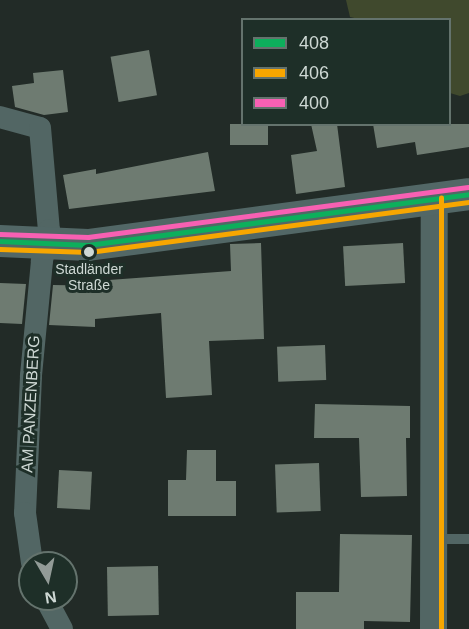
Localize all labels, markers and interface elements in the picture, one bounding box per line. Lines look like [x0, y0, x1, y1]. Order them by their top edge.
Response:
legend [241, 18, 451, 126]
text: 408 [299, 33, 329, 53]
text: 406 [299, 63, 329, 83]
text: 400 [299, 93, 329, 113]
marker: Stadländer Straße [83, 246, 95, 258]
place label: Stadländer Straße [55, 261, 123, 294]
street label: AM PANZENBERG [18, 335, 44, 473]
north arrow [18, 551, 78, 611]
text: N [44, 588, 58, 607]

